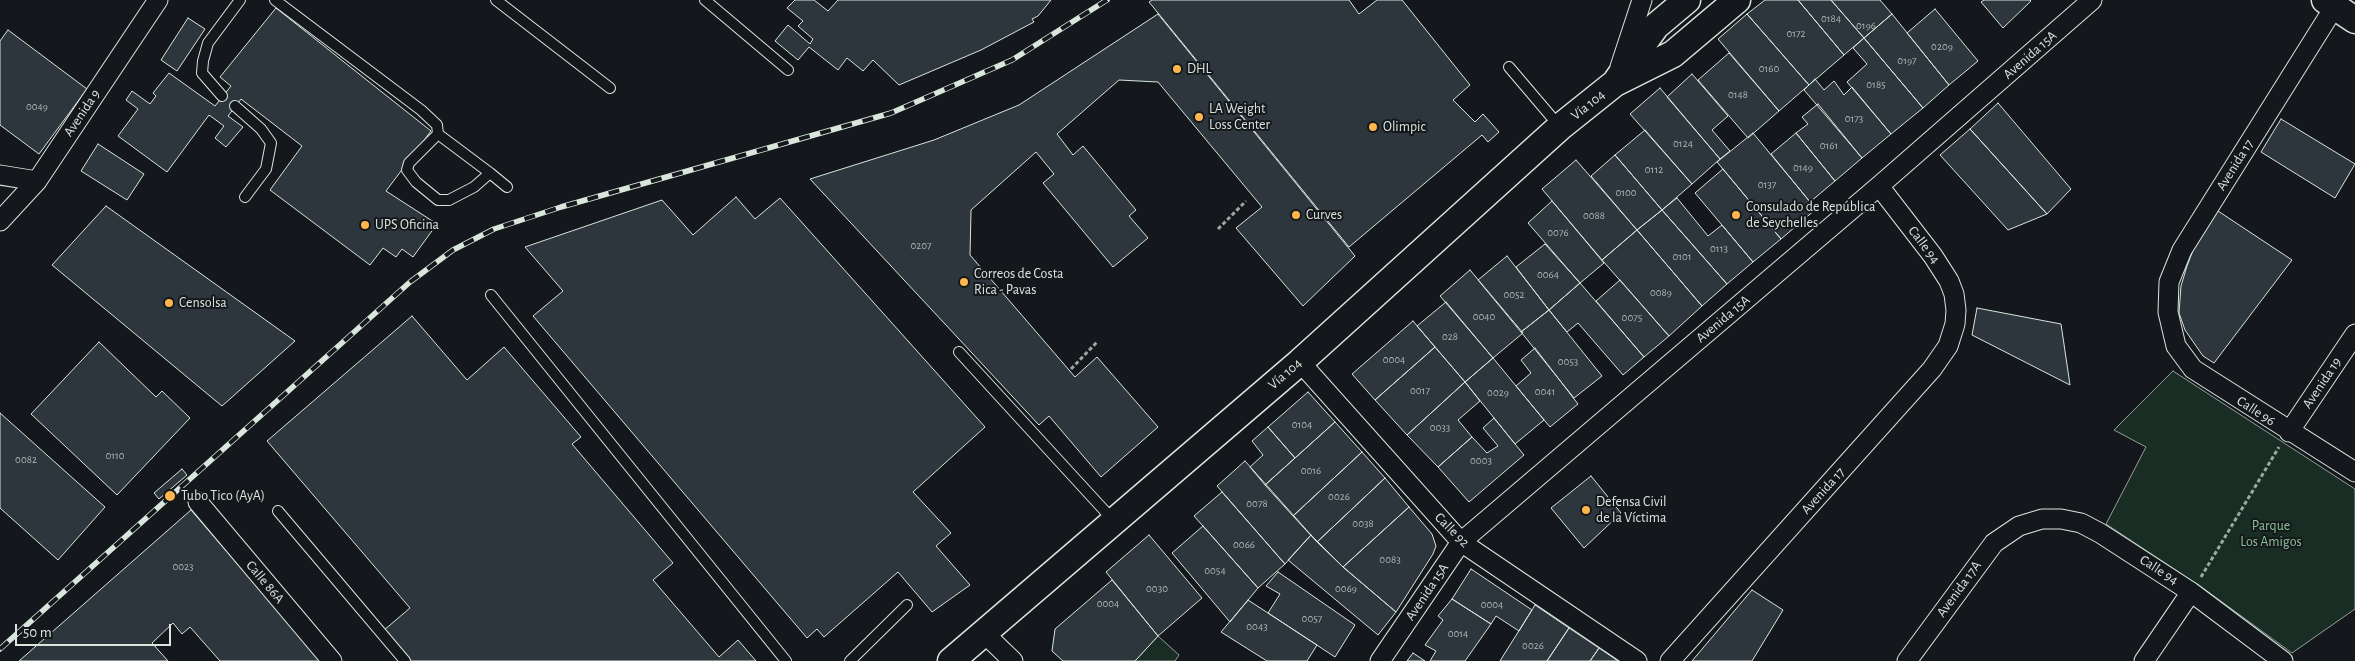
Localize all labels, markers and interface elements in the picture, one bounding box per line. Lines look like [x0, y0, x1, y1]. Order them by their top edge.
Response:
house number: 0184 [1821, 12, 1841, 26]
house number: 0196 [1856, 19, 1876, 33]
house number: 0172 [1786, 27, 1806, 41]
street label: Avenida 15A [2000, 27, 2060, 83]
house number: 0209 [1931, 40, 1953, 54]
house number: 0197 [1897, 54, 1917, 68]
place label: DHL [1187, 61, 1211, 77]
house number: 0160 [1759, 62, 1779, 76]
marker: DHL [1171, 63, 1183, 75]
house number: 0185 [1866, 78, 1886, 92]
street label: Avenida 9 [60, 86, 104, 140]
street label: Vía 104 [1568, 86, 1608, 124]
house number: 0148 [1728, 88, 1748, 102]
house number: 0049 [26, 100, 48, 114]
place label: LA Weight Loss Center [1209, 101, 1270, 134]
marker: LA Weight Loss Center [1193, 111, 1205, 123]
house number: 0173 [1845, 112, 1863, 126]
place label: Olimpic [1383, 119, 1426, 135]
marker: Olimpic [1367, 121, 1379, 133]
street label: Avenida 17 [2213, 136, 2257, 194]
house number: 0124 [1673, 137, 1693, 151]
house number: 0161 [1820, 139, 1838, 153]
house number: 0149 [1793, 161, 1813, 175]
house number: 0112 [1645, 163, 1663, 177]
house number: 0137 [1758, 178, 1776, 192]
house number: 0100 [1615, 186, 1637, 200]
place label: Consulado de República de Seychelles [1746, 199, 1875, 232]
place label: Curves [1306, 207, 1342, 223]
marker: Curves [1290, 209, 1302, 221]
house number: 0088 [1583, 209, 1605, 223]
marker: Consulado de República de Seychelles [1730, 209, 1742, 221]
place label: UPS Oficina [375, 217, 439, 233]
marker: UPS Oficina [359, 219, 371, 231]
street label: Calle 94 [1904, 223, 1944, 267]
house number: 0076 [1547, 226, 1569, 240]
house number: 0207 [910, 239, 932, 253]
house number: 0113 [1710, 242, 1728, 256]
house number: 0101 [1672, 250, 1692, 264]
place label: Correos de Costa Rica - Pavas [974, 266, 1064, 298]
house number: 0064 [1537, 268, 1559, 282]
marker: Correos de Costa Rica - Pavas [958, 276, 970, 288]
house number: 0089 [1650, 286, 1672, 300]
house number: 0052 [1503, 288, 1525, 302]
street label: Avenida 15A [1693, 292, 1753, 346]
place label: Censolsa [179, 295, 227, 311]
marker: Censolsa [163, 297, 175, 309]
house number: 0040 [1473, 310, 1495, 324]
house number: 0075 [1622, 311, 1642, 325]
house number: 028 [1442, 330, 1458, 344]
house number: 0004 [1383, 353, 1405, 367]
street label: Avenida 19 [2299, 354, 2345, 412]
street label: Vía 104 [1265, 355, 1305, 393]
house number: 0053 [1558, 355, 1578, 369]
house number: 0017 [1410, 384, 1430, 398]
house number: 0041 [1535, 385, 1555, 399]
house number: 0029 [1487, 386, 1509, 400]
street label: Calle 96 [2234, 392, 2278, 430]
house number: 0104 [1292, 418, 1312, 432]
house number: 0033 [1430, 421, 1450, 435]
house number: 0110 [105, 449, 125, 463]
house number: 0082 [15, 453, 37, 467]
house number: 0003 [1470, 454, 1492, 468]
house number: 0016 [1301, 464, 1321, 478]
street label: Avenida 17 [1798, 464, 1848, 518]
place label: Tubo Tico (AyA) [181, 488, 265, 504]
marker: Tubo Tico (AyA) [163, 489, 177, 503]
house number: 0026 [1328, 490, 1350, 504]
place label: Defensa Civil de la Víctima [1596, 494, 1667, 526]
house number: 0078 [1246, 497, 1268, 511]
marker: Defensa Civil de la Víctima [1580, 504, 1592, 516]
street label: Calle 92 [1431, 509, 1473, 551]
house number: 0038 [1352, 517, 1374, 531]
park label: Parque Los Amigos [2240, 518, 2302, 550]
house number: 0066 [1233, 538, 1255, 552]
street label: Calle 94 [2137, 551, 2181, 589]
house number: 0083 [1379, 553, 1401, 567]
street label: Calle 86A [242, 557, 288, 607]
street label: Avenida 17A [1933, 558, 1985, 620]
house number: 0023 [172, 560, 194, 574]
street label: Avenida 15A [1402, 560, 1452, 624]
house number: 0054 [1204, 564, 1226, 578]
house number: 0030 [1146, 582, 1168, 596]
house number: 0069 [1335, 582, 1357, 596]
house number: 0004 [1097, 597, 1119, 611]
house number: 0004 [1481, 598, 1503, 612]
house number: 0057 [1302, 612, 1322, 626]
scale bar [18, 614, 174, 646]
house number: 0043 [1246, 620, 1268, 634]
text: 50 m [23, 625, 52, 640]
house number: 0014 [1448, 627, 1468, 641]
house number: 0026 [1522, 639, 1544, 653]

